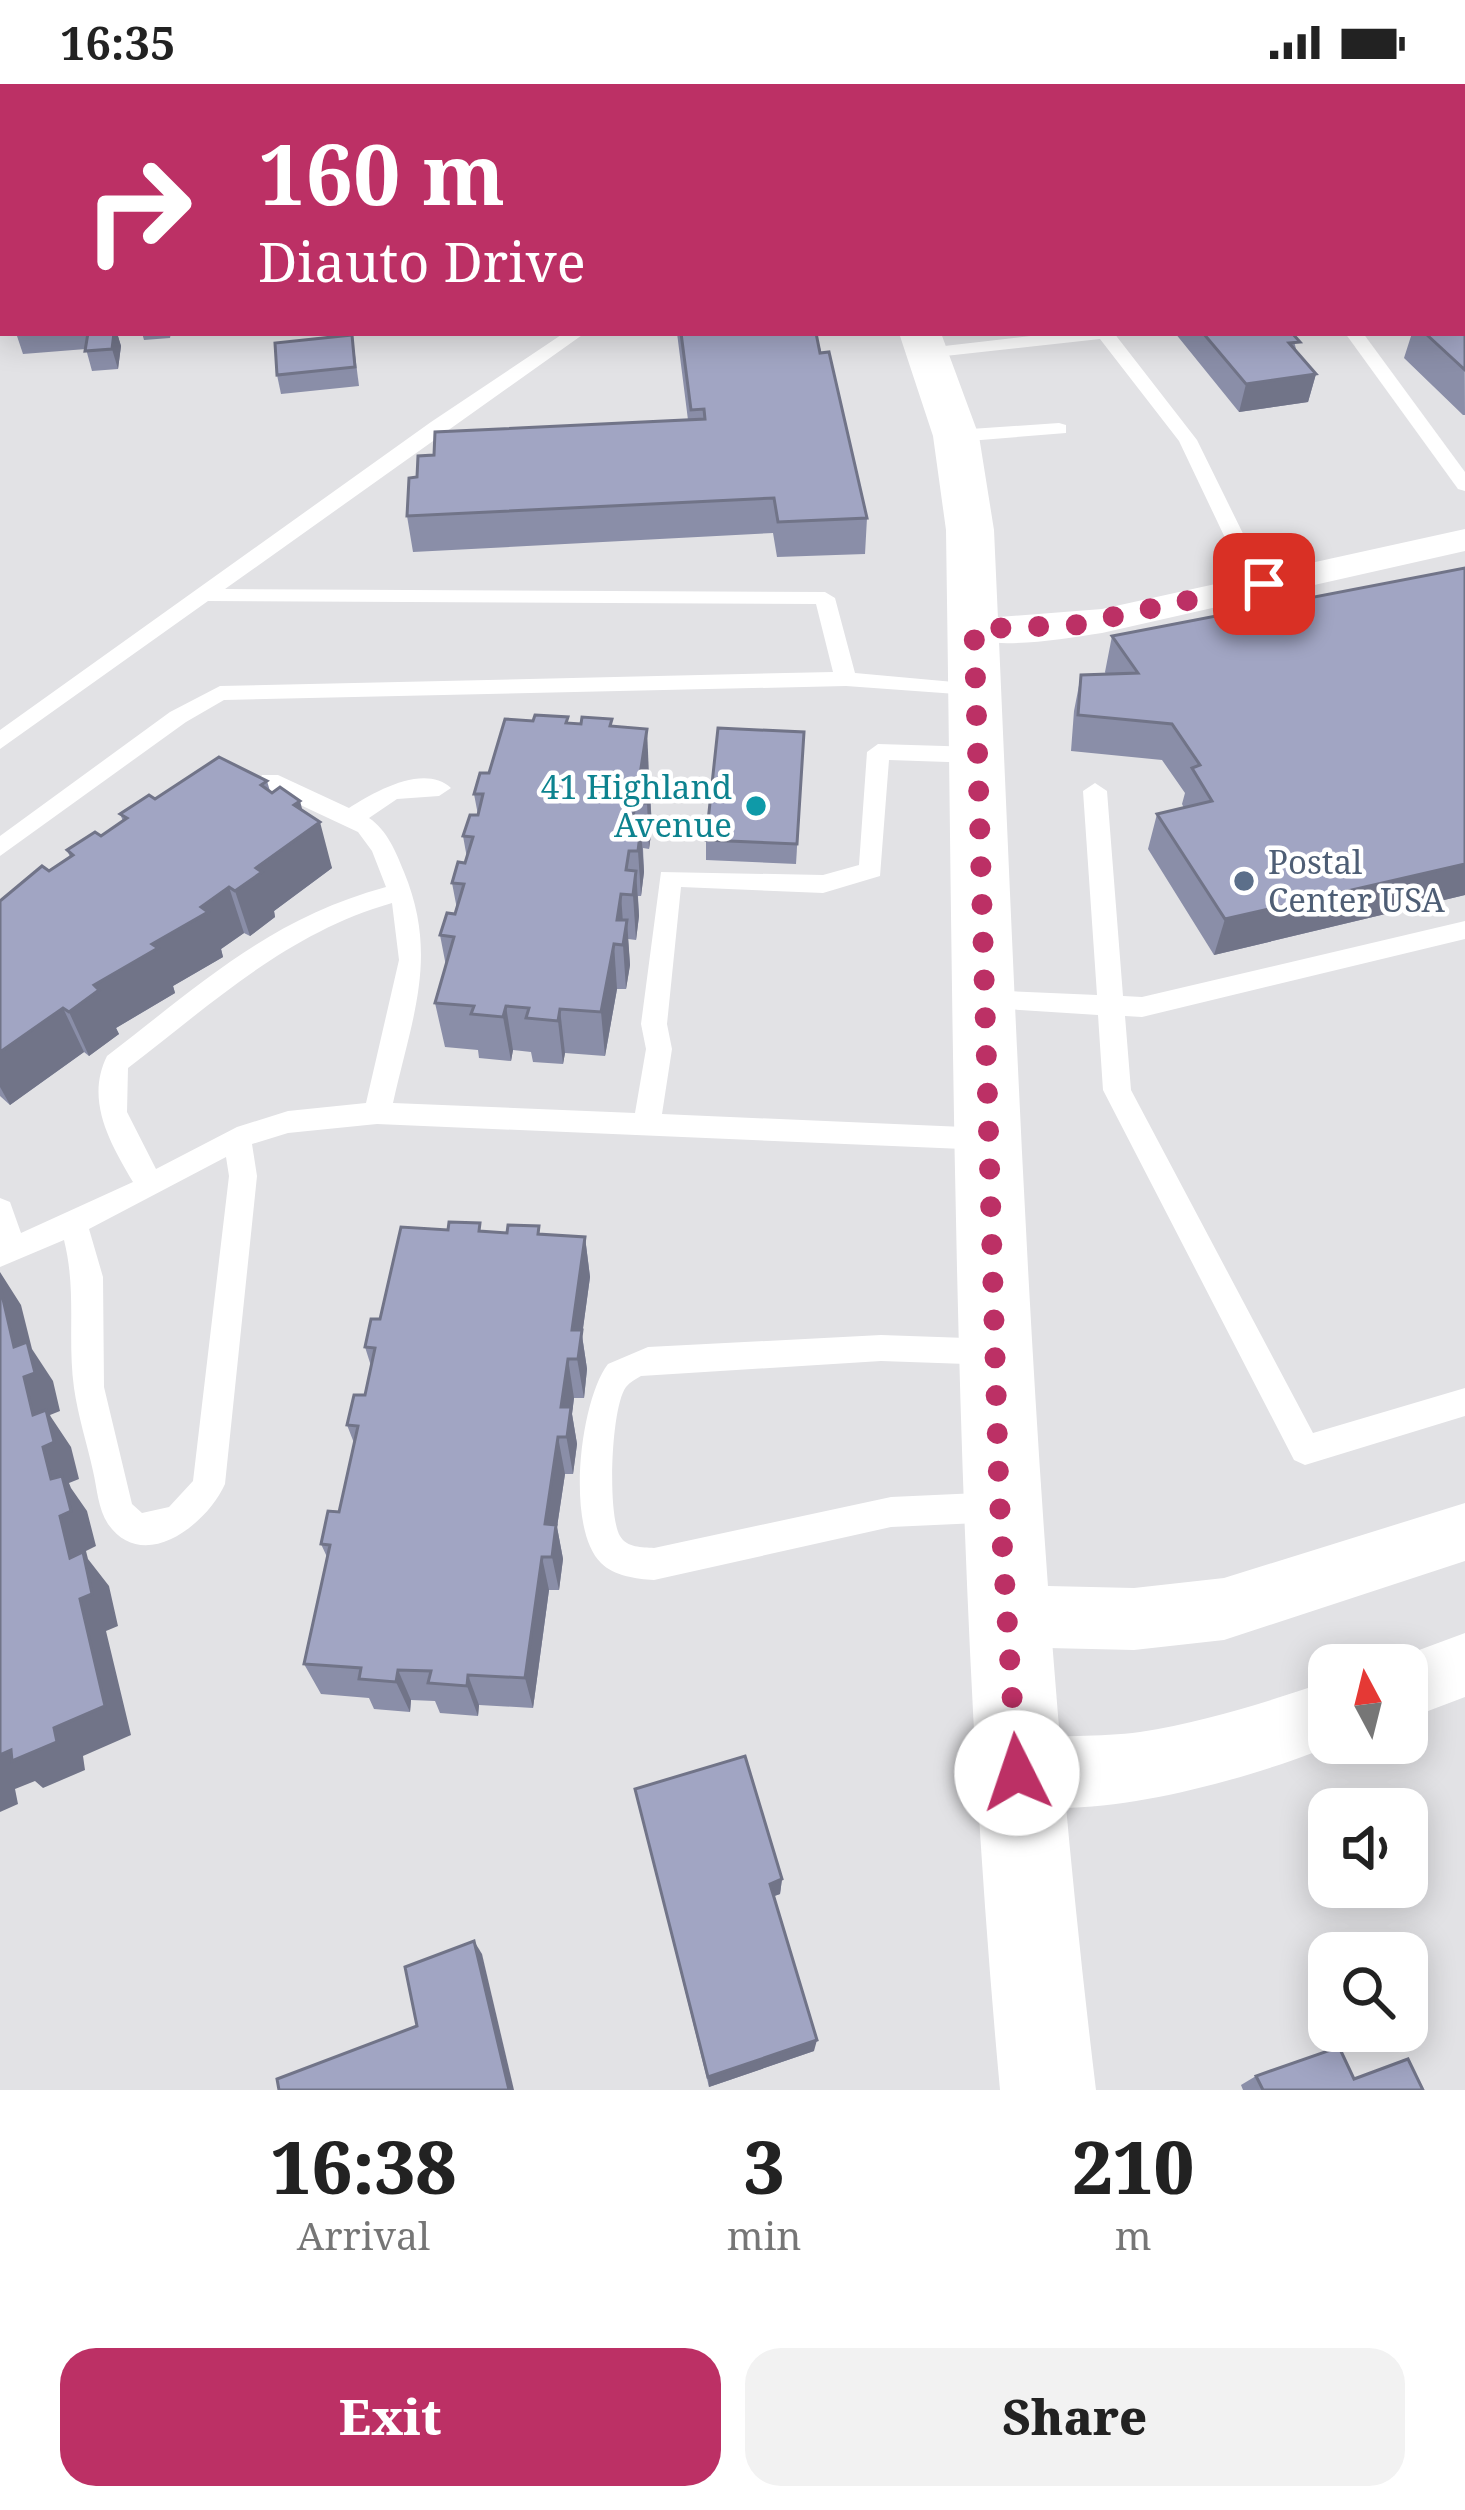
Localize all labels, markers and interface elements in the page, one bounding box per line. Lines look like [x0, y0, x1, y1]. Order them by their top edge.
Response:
text: 16:35 [60, 12, 175, 73]
text: 160 m [258, 115, 505, 230]
icon: right [60, 132, 216, 288]
text: Diauto Drive [258, 224, 586, 298]
pin [1213, 533, 1315, 635]
icon: arrive [1231, 551, 1297, 617]
place label: 41 Highland Avenue [541, 764, 732, 847]
marker: 41 Highland Avenue [743, 793, 769, 819]
place label: Postal Center USA [1268, 839, 1446, 922]
marker: Postal Center USA [1231, 868, 1257, 894]
north arrow [1308, 1644, 1428, 1764]
map controls [1308, 1644, 1428, 2052]
position arrow [954, 1710, 1080, 1836]
button: sound [1308, 1788, 1428, 1908]
button: search [1308, 1932, 1428, 2052]
text: 16:38 [271, 2117, 456, 2215]
text: 3 [744, 2117, 785, 2215]
text: 210 [1072, 2117, 1194, 2215]
text: Arrival [297, 2208, 430, 2261]
text: min [727, 2208, 801, 2261]
text: m [1115, 2208, 1152, 2261]
button: Exit [60, 2348, 721, 2486]
button: Share [745, 2348, 1405, 2486]

